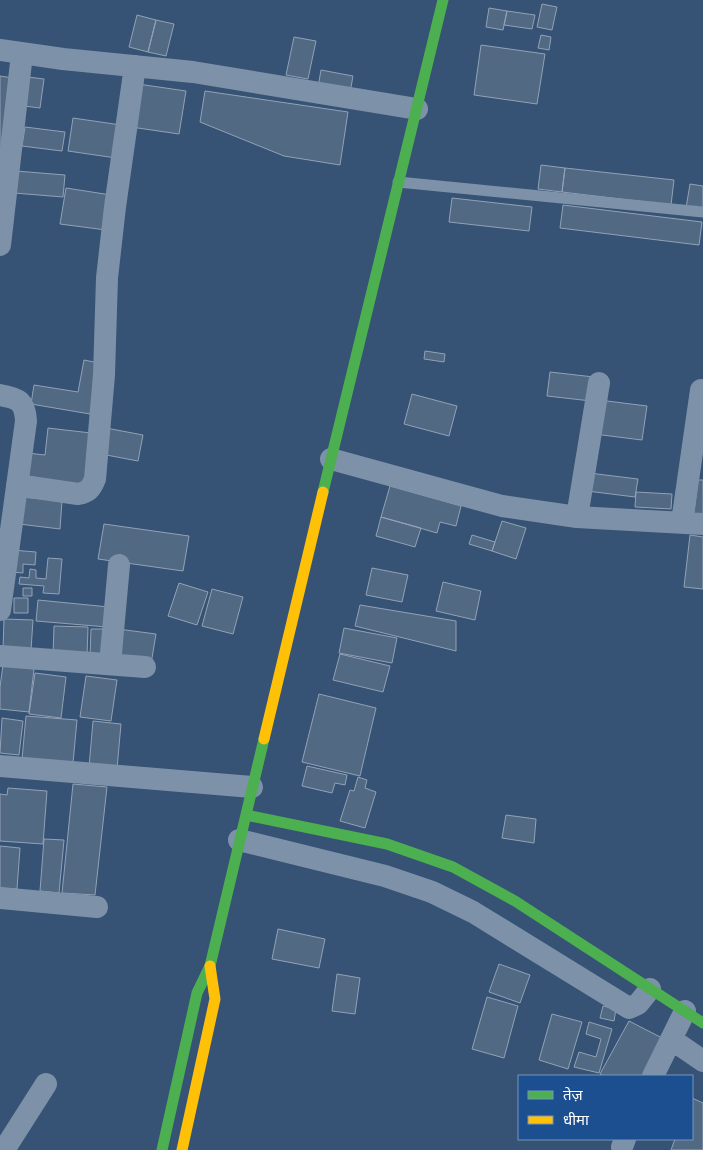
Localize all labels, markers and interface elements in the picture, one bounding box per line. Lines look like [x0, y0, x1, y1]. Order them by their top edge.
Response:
legend [518, 1075, 693, 1140]
text: तेज़ [563, 1085, 584, 1104]
text: धीमा [563, 1110, 590, 1129]

